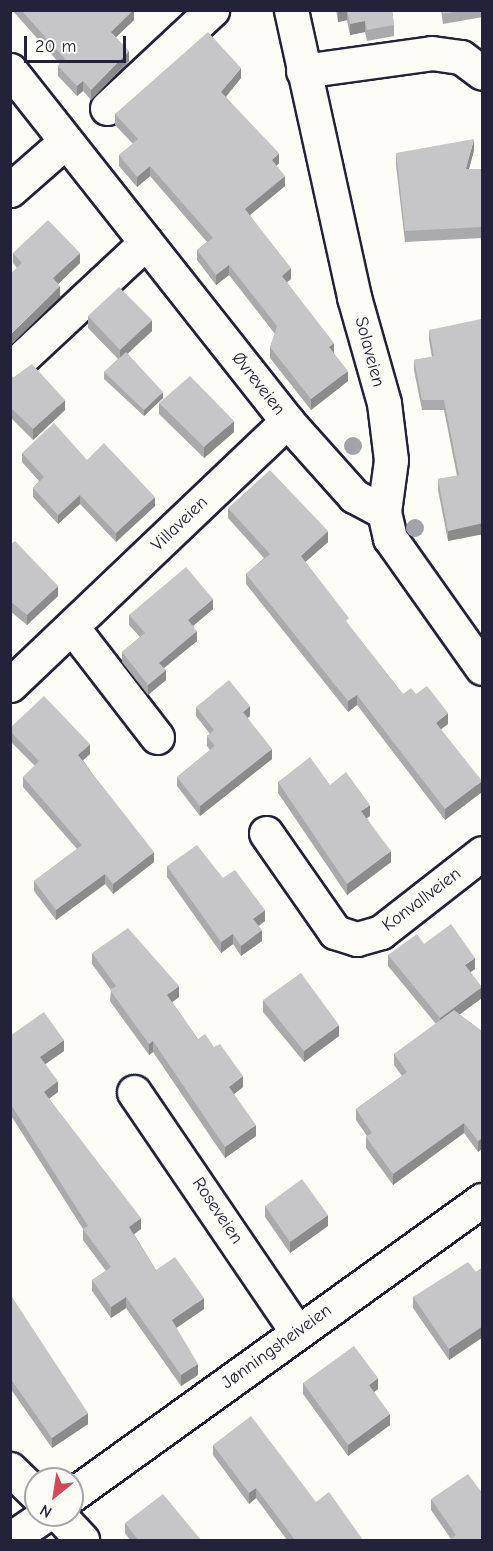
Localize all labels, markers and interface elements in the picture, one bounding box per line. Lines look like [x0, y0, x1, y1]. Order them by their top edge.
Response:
scale bar [27, 24, 129, 62]
text: 20 m [35, 36, 76, 57]
street label: Solaveien [349, 314, 389, 390]
street label: Øvreveien [227, 348, 289, 420]
street label: Villaveien [147, 492, 213, 556]
street label: Konvallveien [378, 863, 466, 937]
street label: Roseveien [187, 1174, 247, 1248]
street label: Jønningsheiveien [218, 1300, 336, 1394]
north arrow [24, 1467, 84, 1527]
text: N [37, 1500, 55, 1521]

